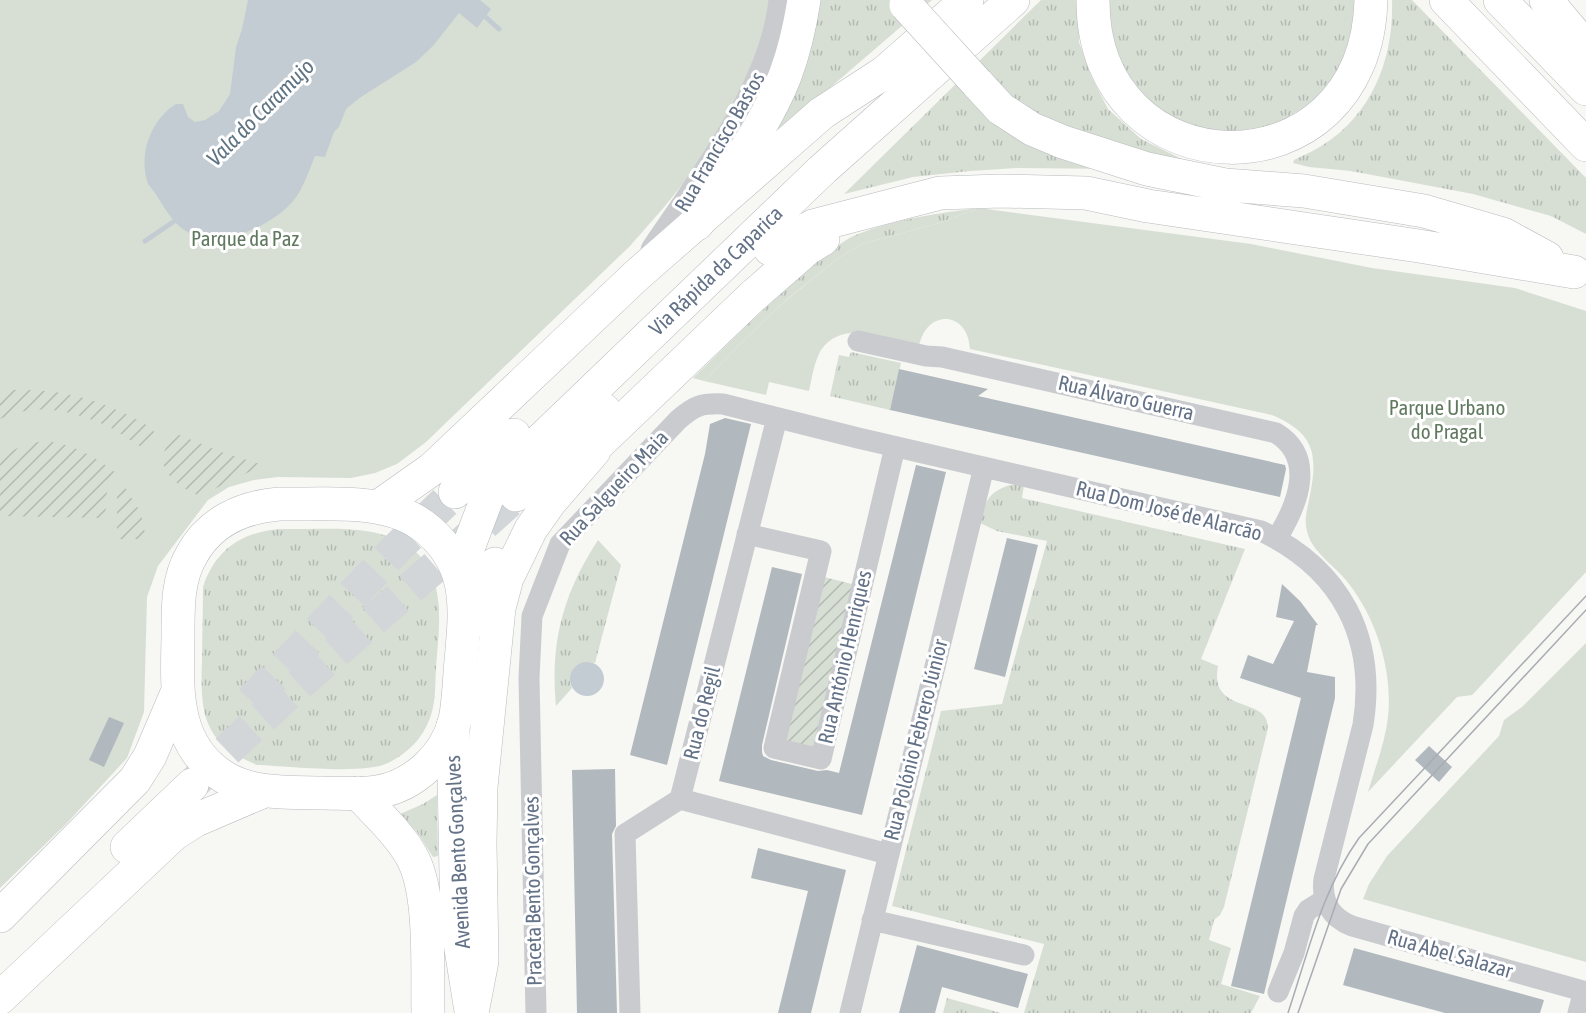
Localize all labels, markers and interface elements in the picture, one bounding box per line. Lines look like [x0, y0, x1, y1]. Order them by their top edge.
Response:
water label: Vala do Caramujo [201, 53, 319, 171]
street label: Rua Francisco Bastos [669, 67, 769, 216]
street label: Via Rápida da Caparica [644, 201, 787, 340]
park label: Parque da Paz [191, 226, 299, 250]
street label: Rua Álvaro Guerra [1056, 370, 1196, 424]
park label: Parque Urbano do Pragal [1389, 395, 1505, 443]
street label: Rua Salgueiro Maia [554, 425, 673, 550]
street label: Rua Dom José de Alarcão [1074, 475, 1265, 545]
street label: Rua António Henriques [812, 568, 876, 746]
street label: Rua Polónio Febrero Júnior [878, 636, 952, 843]
street label: Rua do Regil [678, 663, 724, 762]
street label: Avenida Bento Gonçalves [440, 755, 474, 949]
street label: Praceta Bento Gonçalves [518, 796, 546, 986]
street label: Rua Abel Salazar [1385, 924, 1516, 983]

